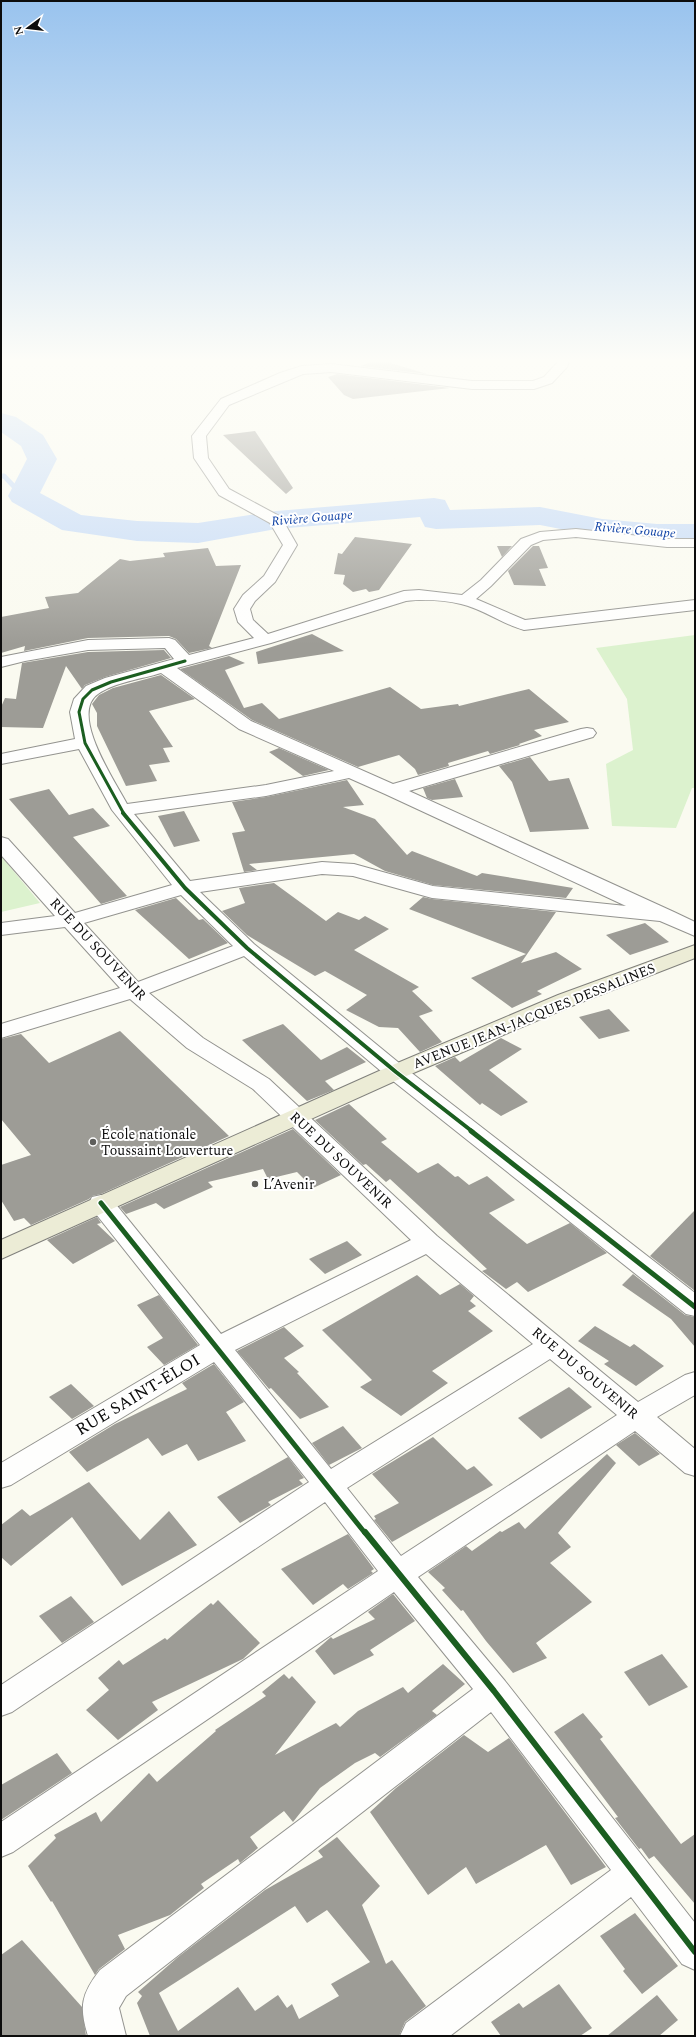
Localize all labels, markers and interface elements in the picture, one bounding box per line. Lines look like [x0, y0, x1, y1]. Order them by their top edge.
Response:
north arrow [8, 8, 48, 48]
text: N [9, 24, 28, 37]
water label: Rivière Gouape [270, 504, 354, 532]
water label: Rivière Gouape [593, 516, 677, 544]
street label: RUE DU SOUVENIR [45, 893, 152, 1006]
street label: AVENUE JEAN-JACQUES DESSALINES [410, 958, 658, 1074]
street label: RUE DU SOUVENIR [285, 1107, 398, 1214]
place label: École nationale Toussaint Louverture [101, 1124, 234, 1161]
marker: École nationale Toussaint Louverture [88, 1137, 98, 1147]
place label: L’Avenir [263, 1174, 315, 1195]
marker: L’Avenir [250, 1179, 260, 1189]
street label: RUE DU SOUVENIR [527, 1322, 643, 1424]
street label: RUE SAINT-ÉLOI [71, 1348, 205, 1442]

